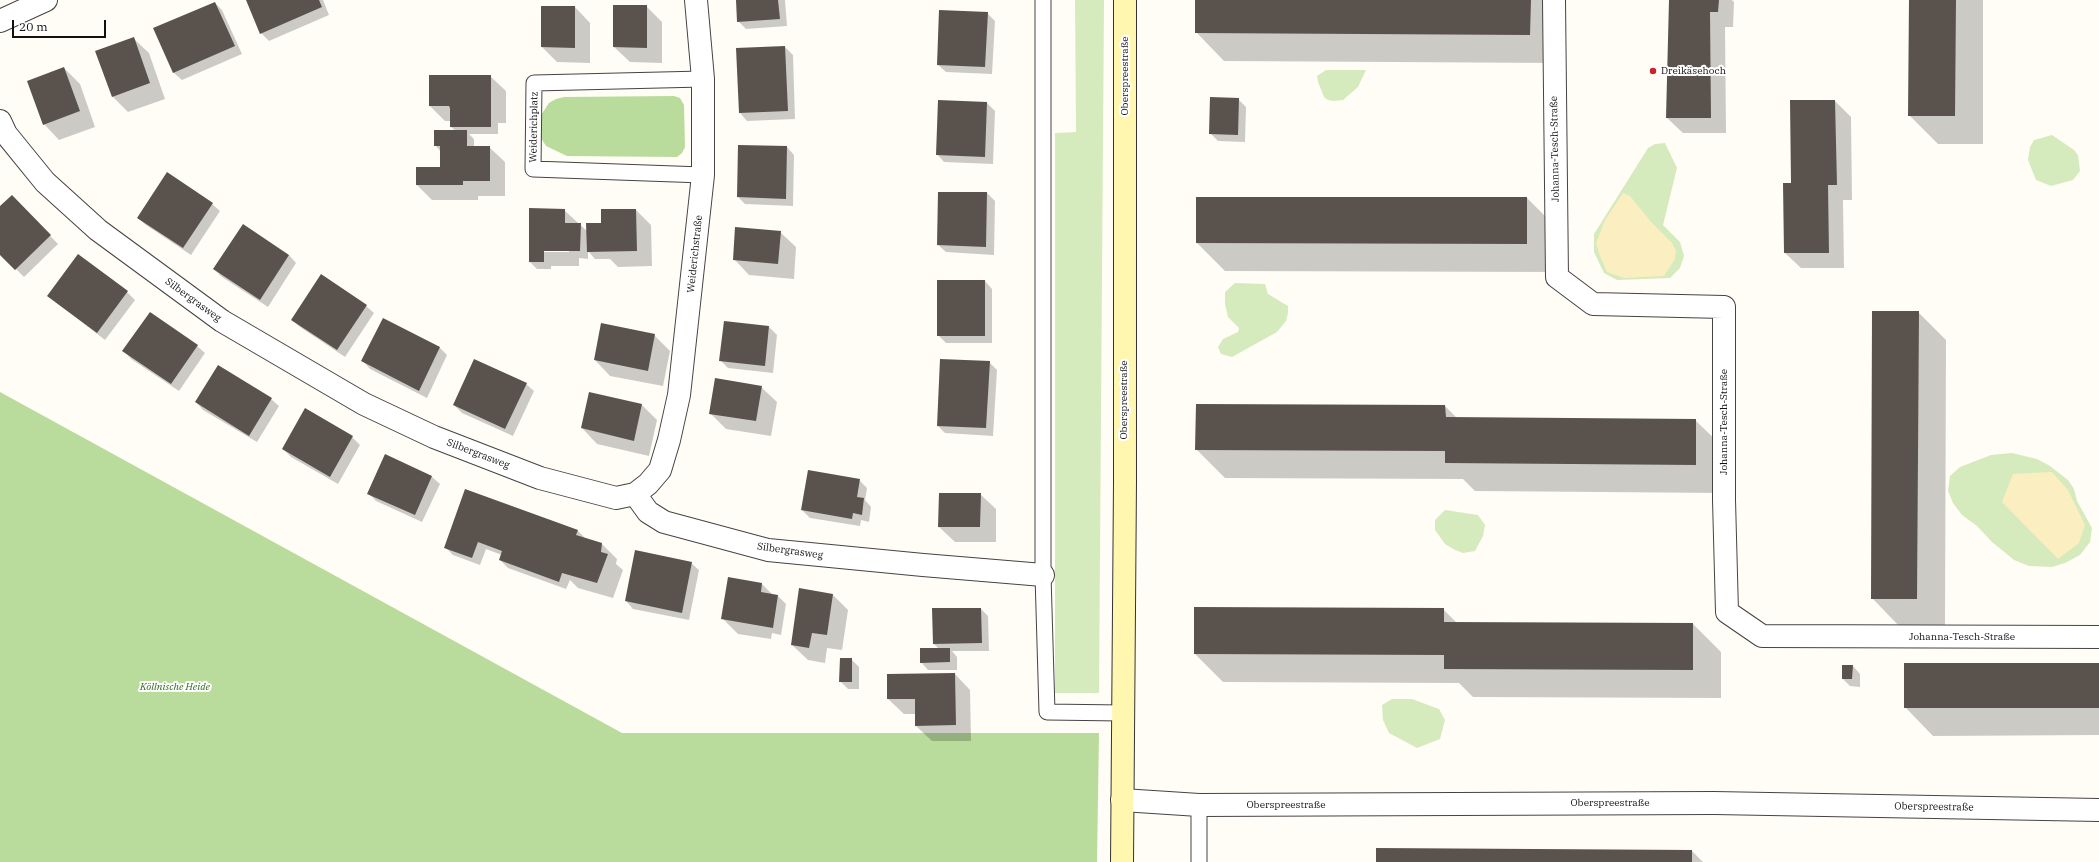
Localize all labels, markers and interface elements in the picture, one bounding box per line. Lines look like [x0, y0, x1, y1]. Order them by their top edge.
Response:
scale bar [14, 12, 108, 38]
text: 20 m [19, 19, 48, 34]
street label: Oberspreestraße [1119, 36, 1131, 116]
place label: Dreikäsehoch [1661, 65, 1726, 77]
marker: Dreikäsehoch [1648, 66, 1658, 76]
street label: Weiderichplatz [527, 91, 541, 163]
street label: Johanna-Tesch-Straße [1548, 96, 1562, 202]
street label: Weiderichstraße [685, 215, 705, 293]
street label: Silbergrasweg [163, 276, 223, 324]
street label: Oberspreestraße [1118, 360, 1130, 440]
street label: Johanna-Tesch-Straße [1718, 369, 1730, 475]
street label: Silbergrasweg [445, 436, 511, 472]
street label: Silbergrasweg [756, 540, 824, 562]
street label: Johanna-Tesch-Straße [1909, 631, 2015, 643]
park label: Köllnische Heide [140, 681, 210, 693]
street label: Oberspreestraße [1570, 797, 1650, 809]
street label: Oberspreestraße [1246, 799, 1326, 811]
street label: Oberspreestraße [1894, 800, 1974, 814]

